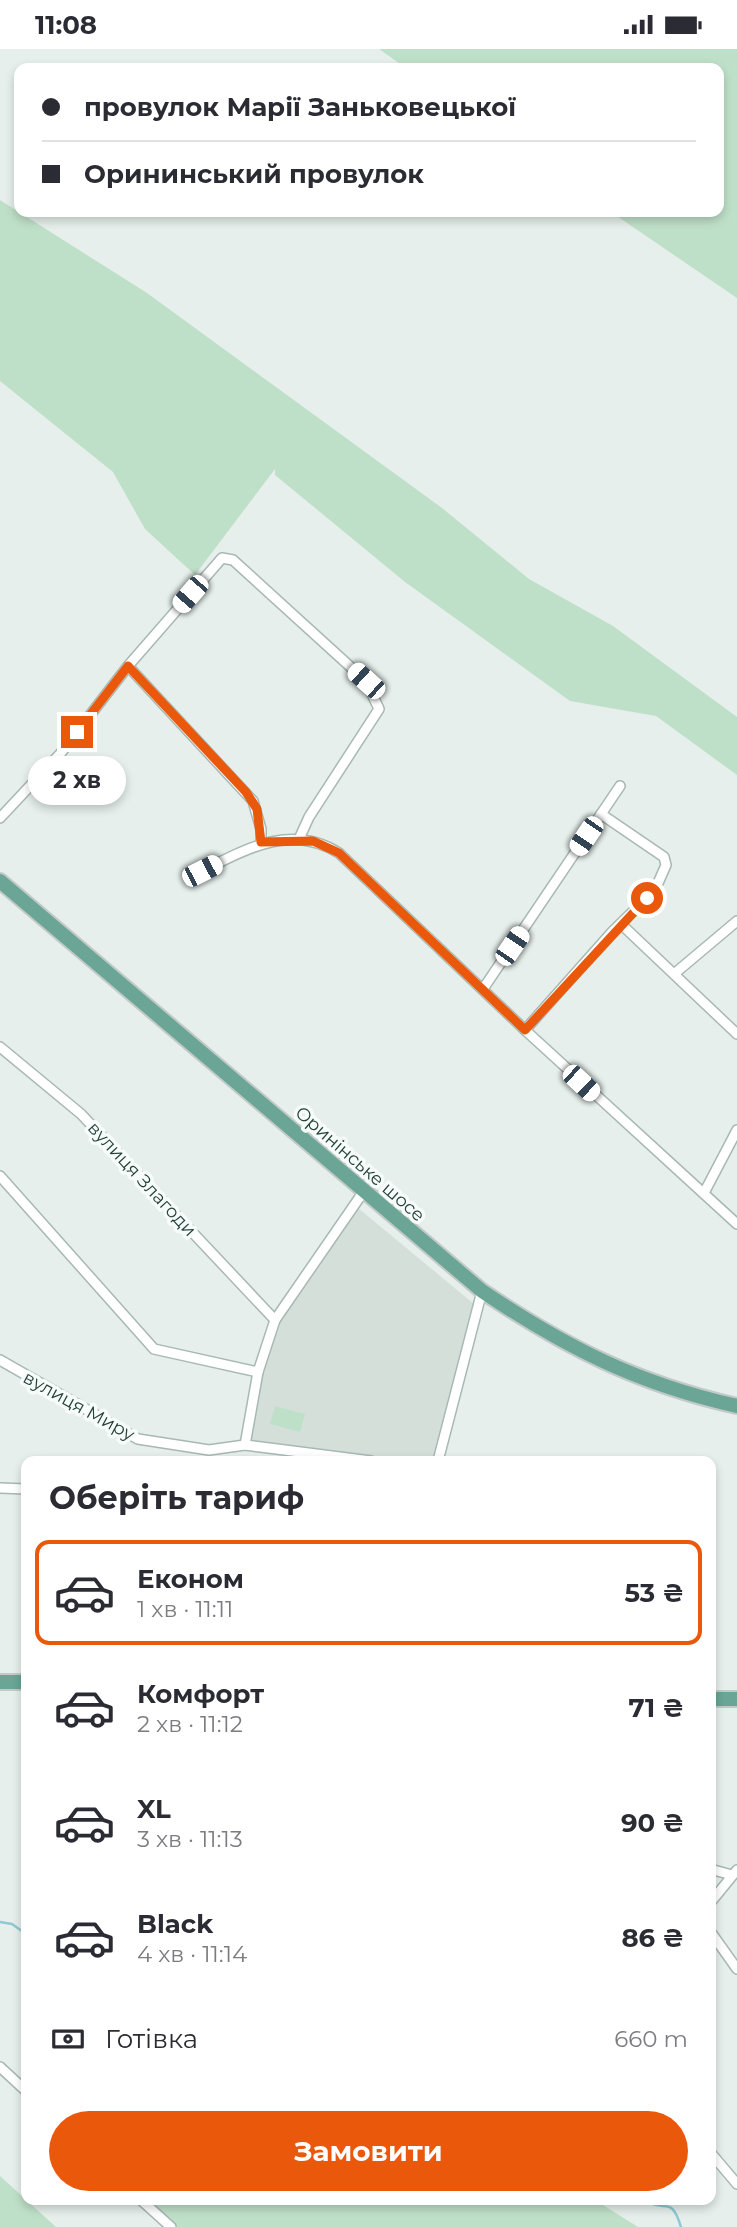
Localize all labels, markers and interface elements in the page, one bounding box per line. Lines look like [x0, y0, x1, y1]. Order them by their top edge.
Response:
text: 11:08 [35, 9, 97, 41]
text: провулок Марії Заньковецької [84, 91, 516, 123]
text: Орининський провулок [84, 158, 424, 190]
car [169, 571, 212, 617]
car [344, 659, 389, 703]
route end [61, 716, 93, 748]
callout: 2 хв [28, 757, 126, 805]
text: 2 хв [53, 766, 101, 794]
car [566, 813, 607, 859]
car [179, 852, 226, 890]
route start [631, 882, 663, 914]
car [492, 923, 533, 969]
car [559, 1061, 604, 1105]
street label: Оринінське шосе [291, 1102, 429, 1226]
street label: вулиця Злагоди [83, 1117, 201, 1241]
street label: вулиця Миру [19, 1366, 139, 1446]
text: Оберіть тариф [49, 1478, 304, 1517]
icon: car [53, 1561, 116, 1624]
text: Економ [137, 1563, 244, 1595]
text: 53 ₴ [624, 1577, 684, 1609]
text: 1 хв · 11:11 [137, 1595, 233, 1623]
icon: car [53, 1676, 116, 1739]
text: Комфорт [137, 1678, 264, 1710]
text: 71 ₴ [629, 1692, 684, 1724]
text: 2 хв · 11:12 [137, 1710, 243, 1738]
icon: car [53, 1791, 116, 1854]
text: XL [137, 1793, 171, 1825]
text: 90 ₴ [621, 1807, 684, 1839]
text: 3 хв · 11:13 [137, 1825, 243, 1853]
icon: car [53, 1906, 116, 1969]
text: Black [137, 1908, 213, 1940]
text: 86 ₴ [621, 1922, 684, 1954]
text: 4 хв · 11:14 [137, 1940, 247, 1968]
icon: cash [49, 2020, 87, 2058]
text: Готівка [105, 2023, 198, 2055]
text: 660 m [614, 2025, 688, 2053]
button: Замовити [49, 2111, 688, 2191]

